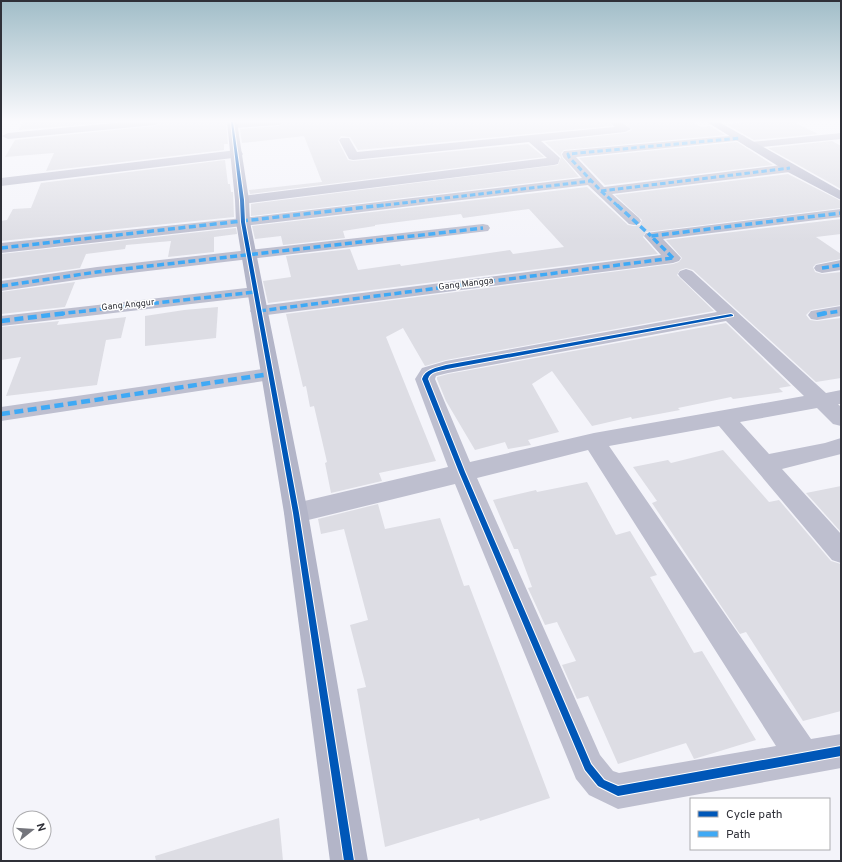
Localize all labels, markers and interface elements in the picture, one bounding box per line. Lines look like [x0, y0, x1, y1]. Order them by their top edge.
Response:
street label: Gang Mangga [438, 275, 494, 293]
street label: Gang Anggur [101, 297, 155, 313]
legend [690, 798, 830, 850]
text: Cycle path [726, 807, 783, 823]
north arrow [12, 810, 52, 850]
text: N [33, 822, 48, 833]
text: Path [726, 827, 751, 843]

